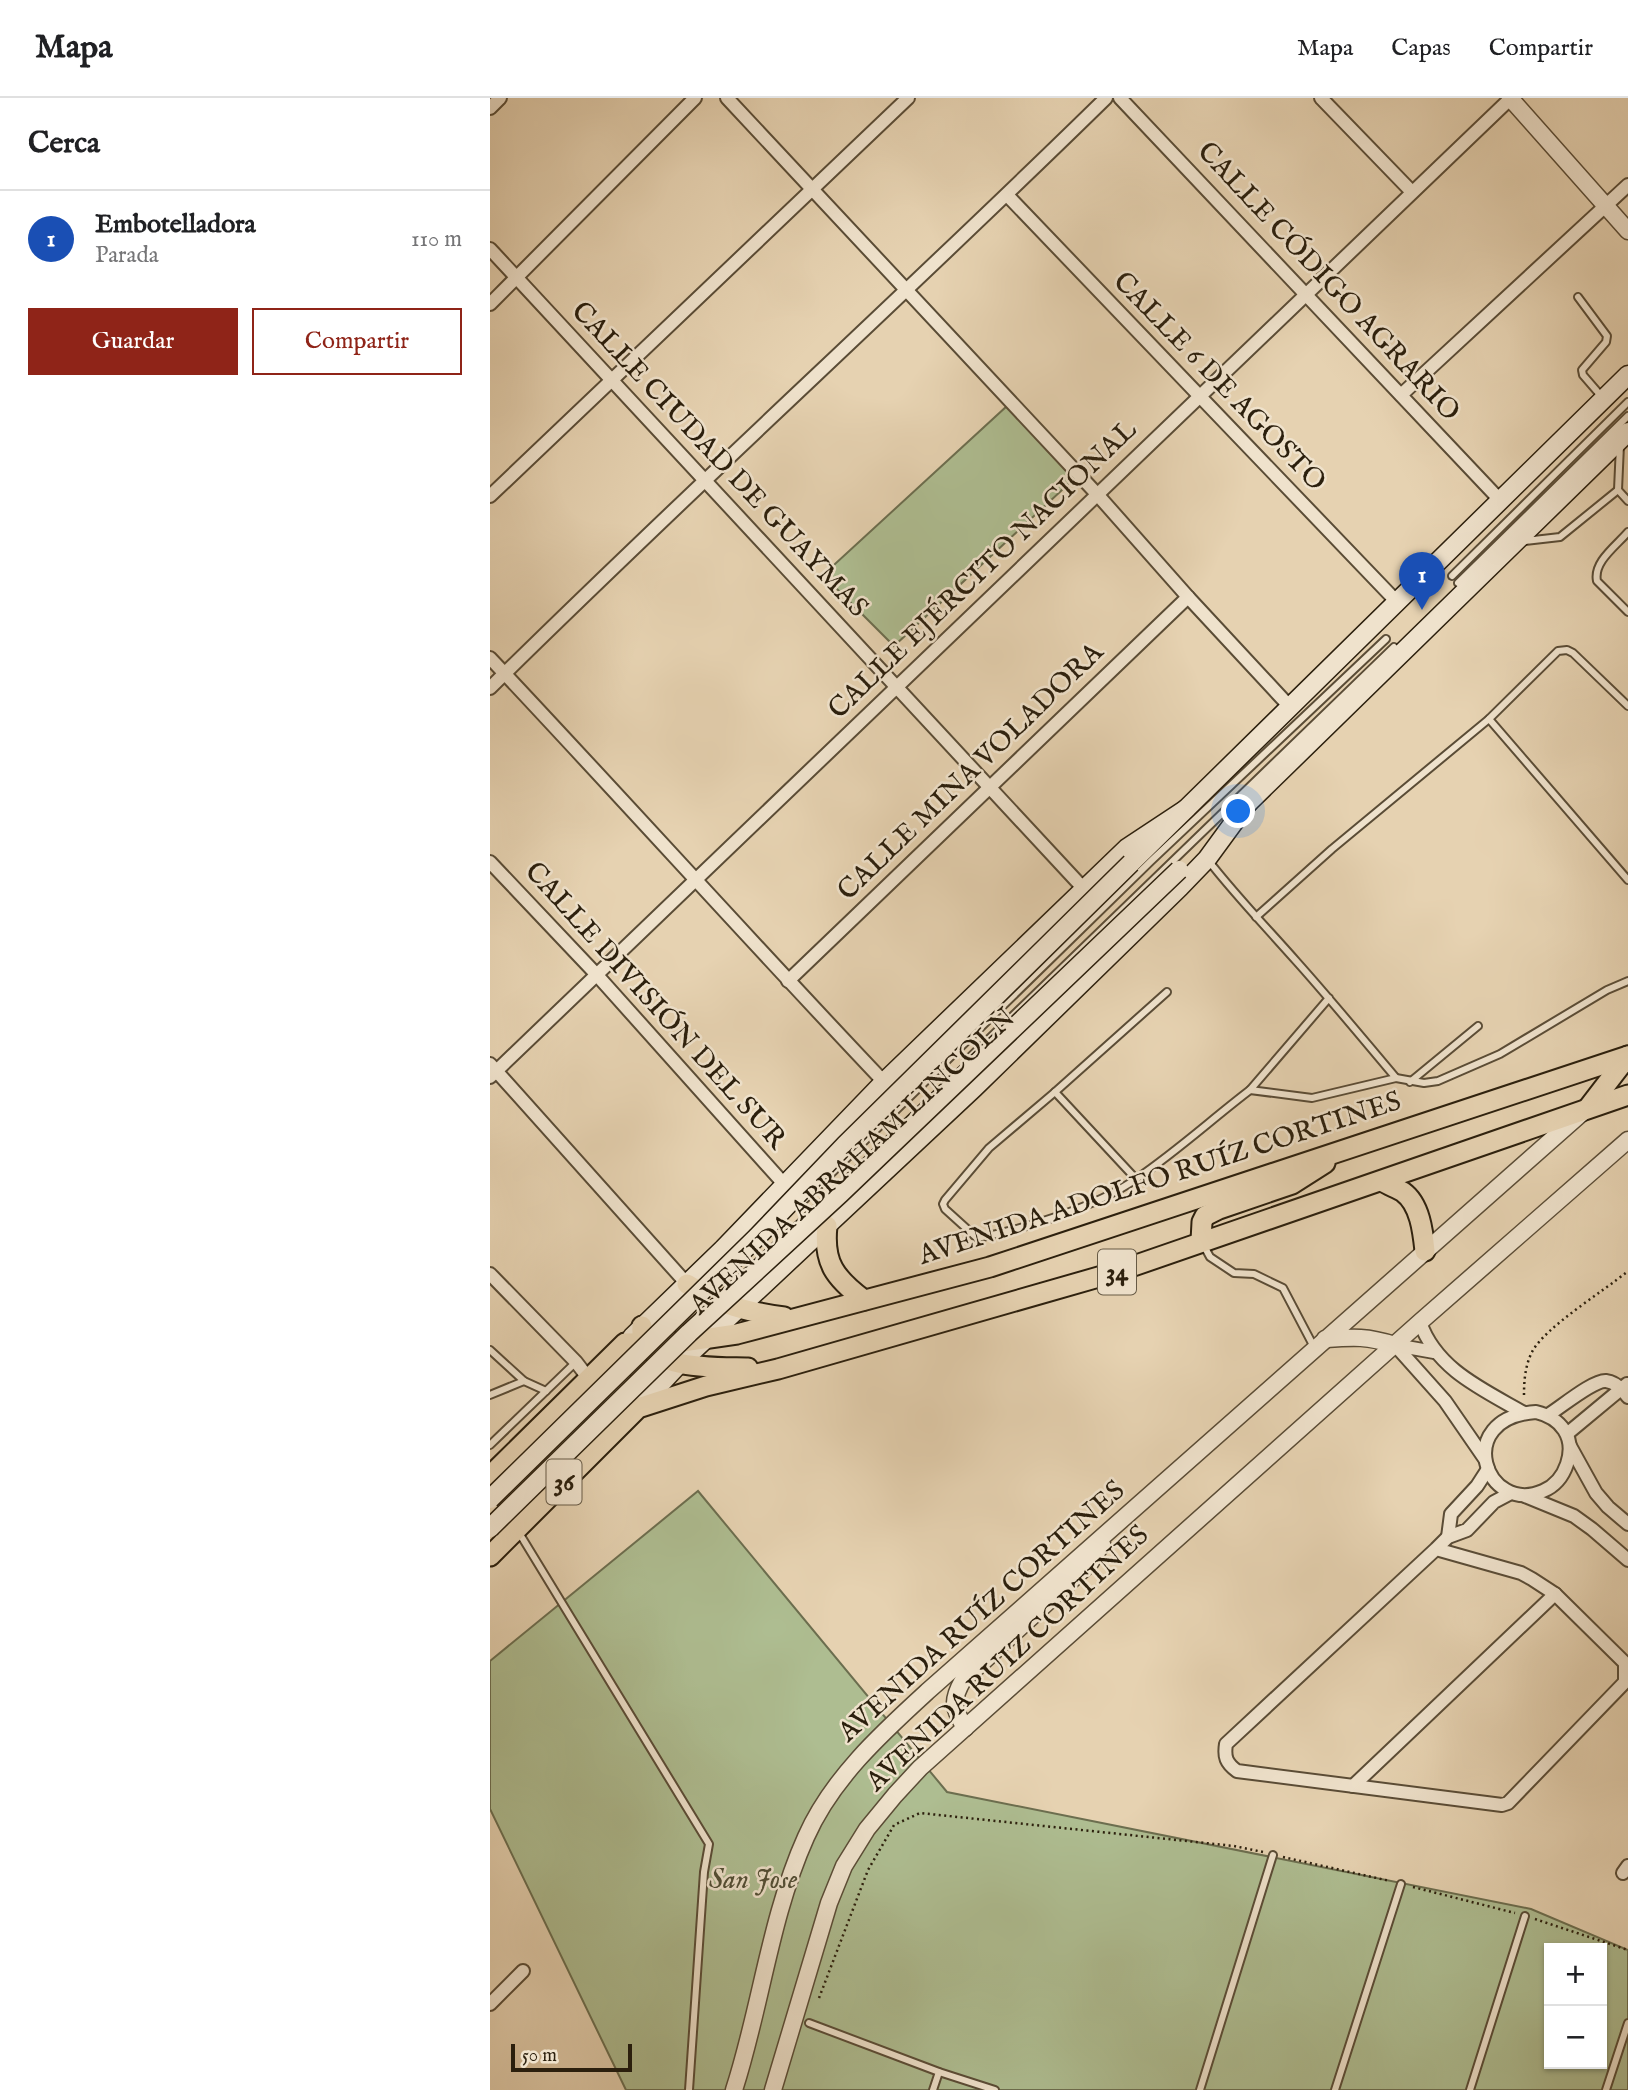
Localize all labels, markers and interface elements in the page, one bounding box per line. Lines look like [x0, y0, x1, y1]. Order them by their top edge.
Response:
text: Mapa [35, 27, 112, 69]
text: Mapa [1297, 33, 1353, 64]
text: Capas [1391, 33, 1451, 64]
text: Compartir [1489, 33, 1593, 64]
text: Cerca [28, 125, 100, 163]
street label: CALLE CÓDIGO AGRARIO [1189, 135, 1467, 429]
text: Embotelladora [95, 208, 256, 241]
text: 1 [47, 225, 55, 254]
text: 110 m [411, 225, 462, 254]
text: Parada [95, 241, 159, 270]
street label: CALLE 6 DE AGOSTO [1105, 265, 1333, 499]
street label: CALLE CIUDAD DE GUAYMAS [563, 295, 875, 625]
button: Guardar [28, 308, 238, 375]
button: Compartir [252, 308, 462, 375]
street label: CALLE EJÉRCITO NACIONAL [821, 412, 1145, 727]
pin: 1 [1399, 552, 1445, 610]
street label: CALLE MINA VOLADORA [831, 635, 1112, 908]
your location [1221, 794, 1255, 828]
street label: CALLE DIVISIÓN DEL SUR [517, 855, 794, 1158]
street label: AVENIDA ABRAHAM LINCOLN [682, 1001, 1024, 1323]
street label: AVENIDA ADOLFO RUÍZ CORTINES [913, 1084, 1406, 1274]
road number: 34 [1098, 1250, 1136, 1294]
road number: 36 [546, 1460, 582, 1504]
street label: AVENIDA RUÍZ CORTINES [830, 1474, 1133, 1751]
street label: AVENIDA RUIZ CORTINES [858, 1519, 1157, 1800]
park label: San Jose [709, 1863, 798, 1898]
map controls [1544, 1943, 1607, 2069]
button: + [1544, 1943, 1607, 2006]
button: − [1544, 2006, 1607, 2069]
scale bar [511, 2041, 632, 2073]
text: 50 m [522, 2044, 557, 2068]

